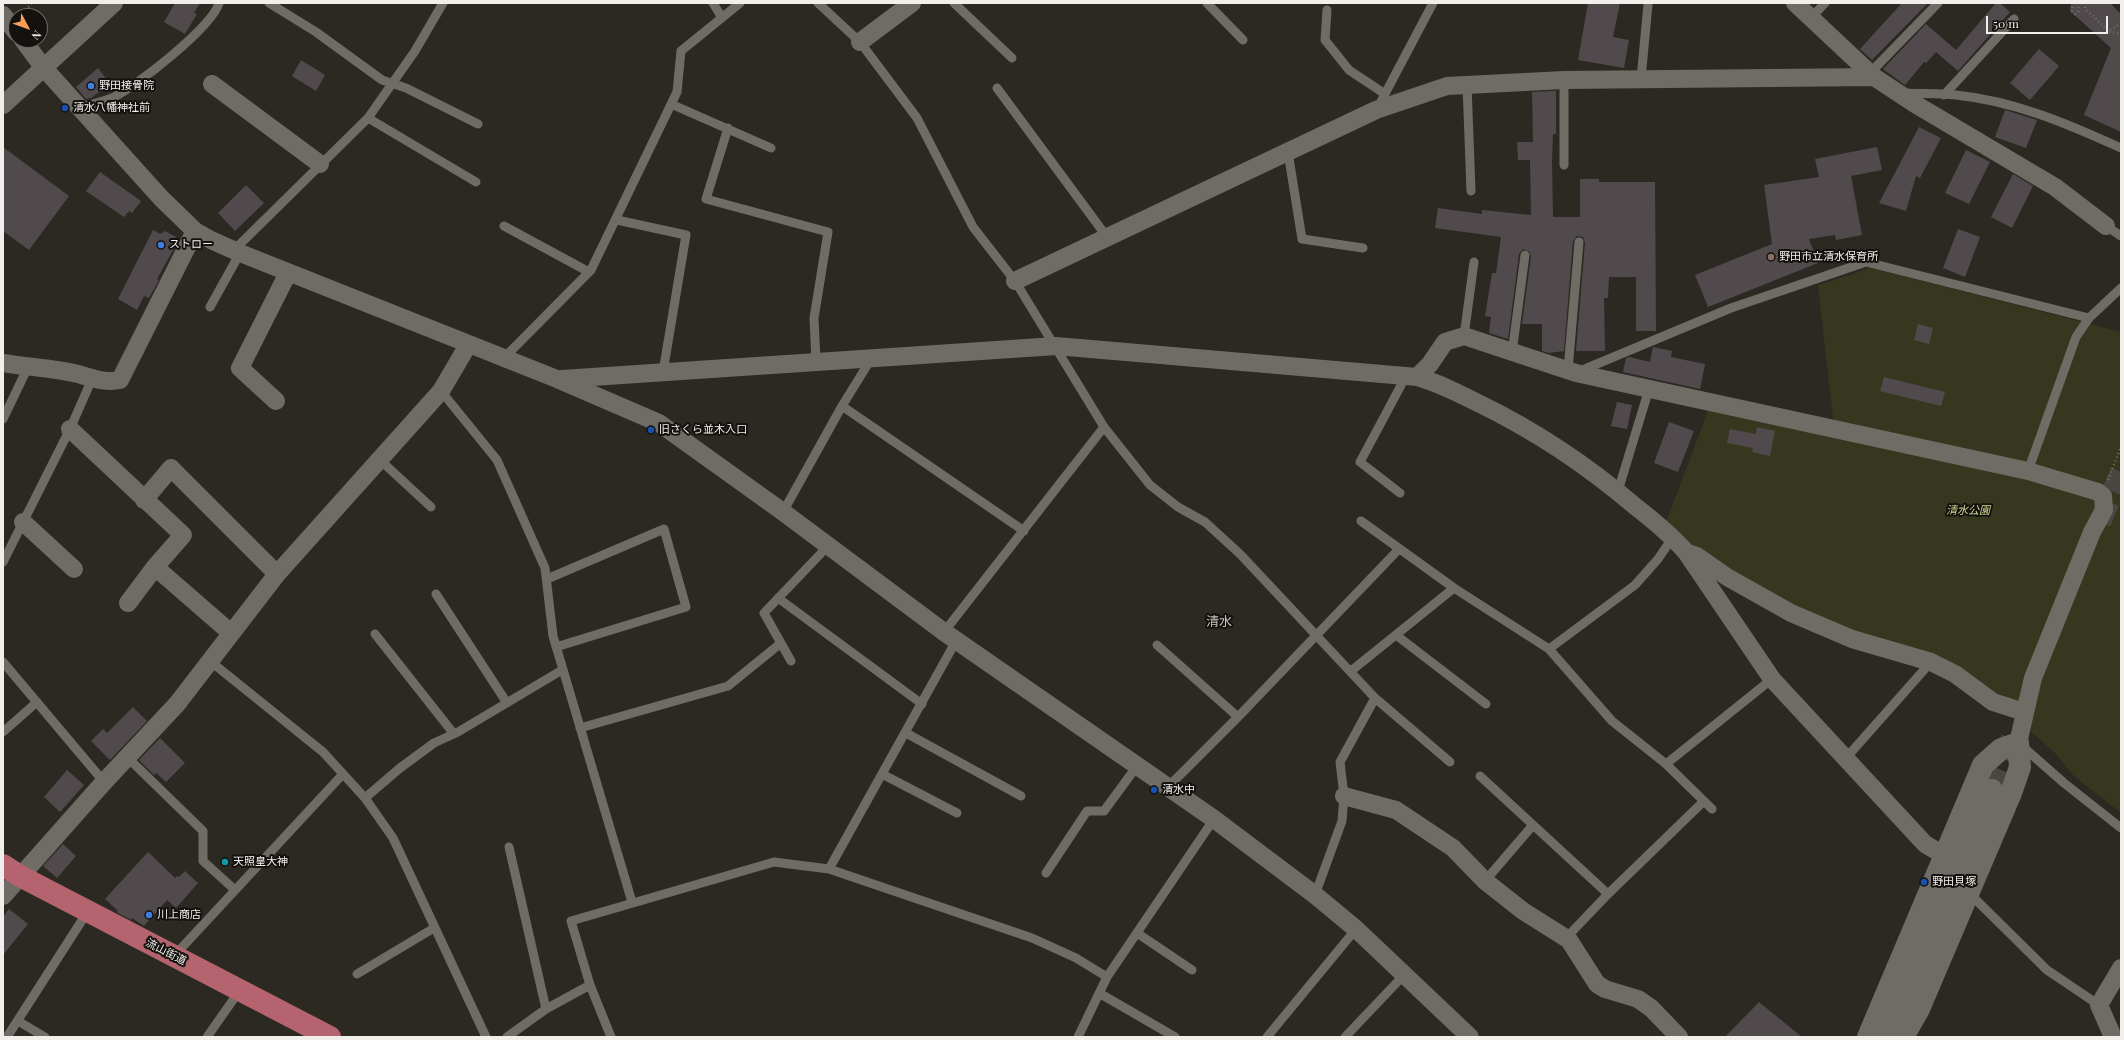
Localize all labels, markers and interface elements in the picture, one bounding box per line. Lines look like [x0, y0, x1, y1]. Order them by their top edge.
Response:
north arrow [8, 8, 48, 48]
scale bar [1988, 8, 2110, 34]
text: 50 m [1993, 15, 2019, 31]
text: N [28, 28, 45, 43]
place label: 野田接骨院 [99, 79, 154, 93]
marker: 野田接骨院 [86, 81, 96, 91]
place label: 清水八幡神社前 [73, 101, 150, 115]
marker: 清水八幡神社前 [60, 103, 70, 113]
place label: ストロー [169, 238, 213, 252]
marker: ストロー [156, 240, 166, 250]
place label: 野田市立清水保育所 [1779, 250, 1878, 264]
marker: 野田市立清水保育所 [1766, 252, 1776, 262]
place label: 旧さくら並木入口 [659, 423, 747, 437]
marker: 旧さくら並木入口 [646, 425, 656, 435]
park label: 清水公園 [1946, 504, 1990, 518]
district label: 清水 [1206, 614, 1232, 630]
place label: 清水中 [1162, 783, 1195, 797]
marker: 清水中 [1149, 785, 1159, 795]
place label: 天照皇大神 [233, 855, 288, 869]
marker: 天照皇大神 [220, 857, 230, 867]
place label: 野田貝塚 [1932, 875, 1976, 889]
marker: 野田貝塚 [1919, 877, 1929, 887]
place label: 川上商店 [157, 908, 201, 922]
marker: 川上商店 [144, 910, 154, 920]
street label: 流山街道 [143, 936, 189, 968]

